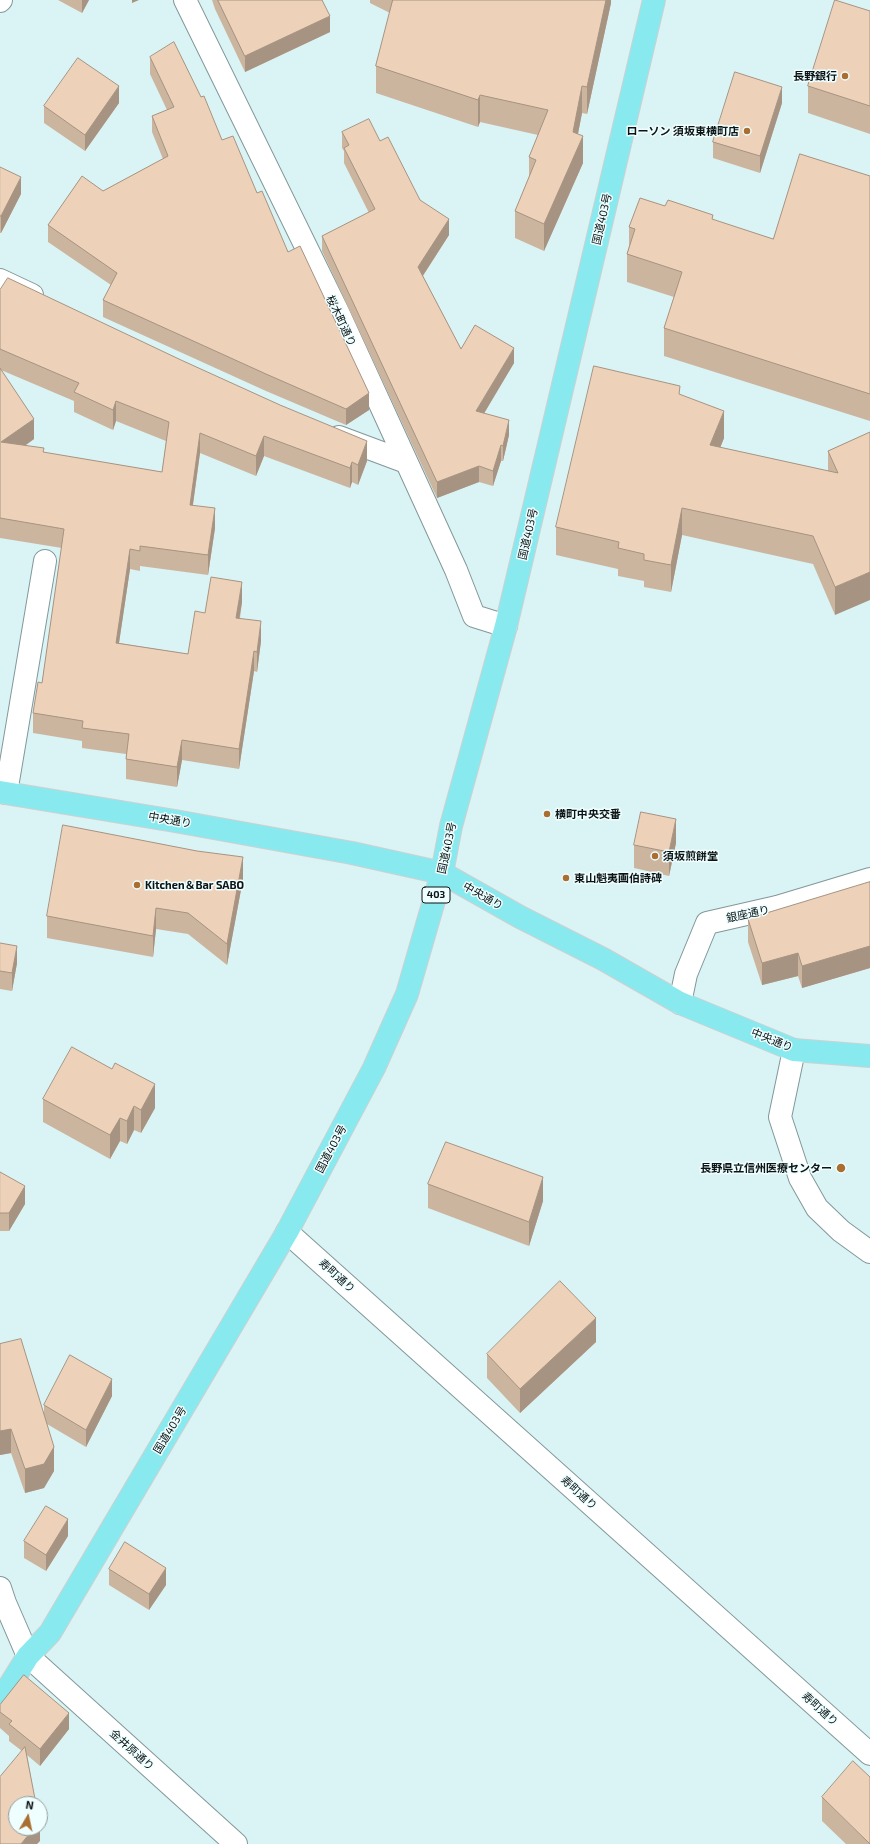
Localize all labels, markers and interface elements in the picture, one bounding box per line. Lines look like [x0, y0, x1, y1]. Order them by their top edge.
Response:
place label: 長野銀行 [793, 69, 837, 83]
marker: 長野銀行 [840, 71, 850, 81]
place label: ローソン 須坂東横町店 [627, 124, 739, 138]
marker: ローソン 須坂東横町店 [742, 126, 752, 136]
street label: 国道403号 [590, 192, 614, 246]
street label: 桜木町通り [323, 293, 359, 349]
street label: 国道403号 [516, 507, 540, 561]
place label: 横町中央交番 [555, 807, 621, 821]
marker: 横町中央交番 [542, 809, 552, 819]
street label: 中央通り [147, 810, 193, 830]
street label: 国道403号 [435, 821, 459, 875]
place label: 須坂煎餅堂 [663, 849, 718, 863]
marker: 須坂煎餅堂 [650, 851, 660, 861]
place label: 東山魁夷画伯詩碑 [574, 871, 662, 885]
marker: 東山魁夷画伯詩碑 [561, 873, 571, 883]
place label: Kitchen＆Bar SABO [145, 878, 244, 892]
street label: 中央通り [461, 879, 505, 913]
marker: Kitchen＆Bar SABO [132, 880, 142, 890]
road number: 403 [422, 887, 450, 903]
street label: 銀座通り [725, 903, 771, 925]
street label: 中央通り [749, 1026, 795, 1054]
street label: 国道403号 [313, 1123, 349, 1175]
place label: 長野県立信州医療センター [700, 1161, 832, 1175]
marker: 長野県立信州医療センター [835, 1162, 847, 1174]
street label: 寿町通り [316, 1256, 358, 1296]
street label: 国道403号 [151, 1404, 189, 1456]
street label: 寿町通り [558, 1473, 600, 1513]
street label: 寿町通り [799, 1689, 841, 1729]
street label: 金井原通り [107, 1727, 157, 1773]
north arrow [8, 1796, 48, 1836]
text: N [25, 1798, 35, 1812]

